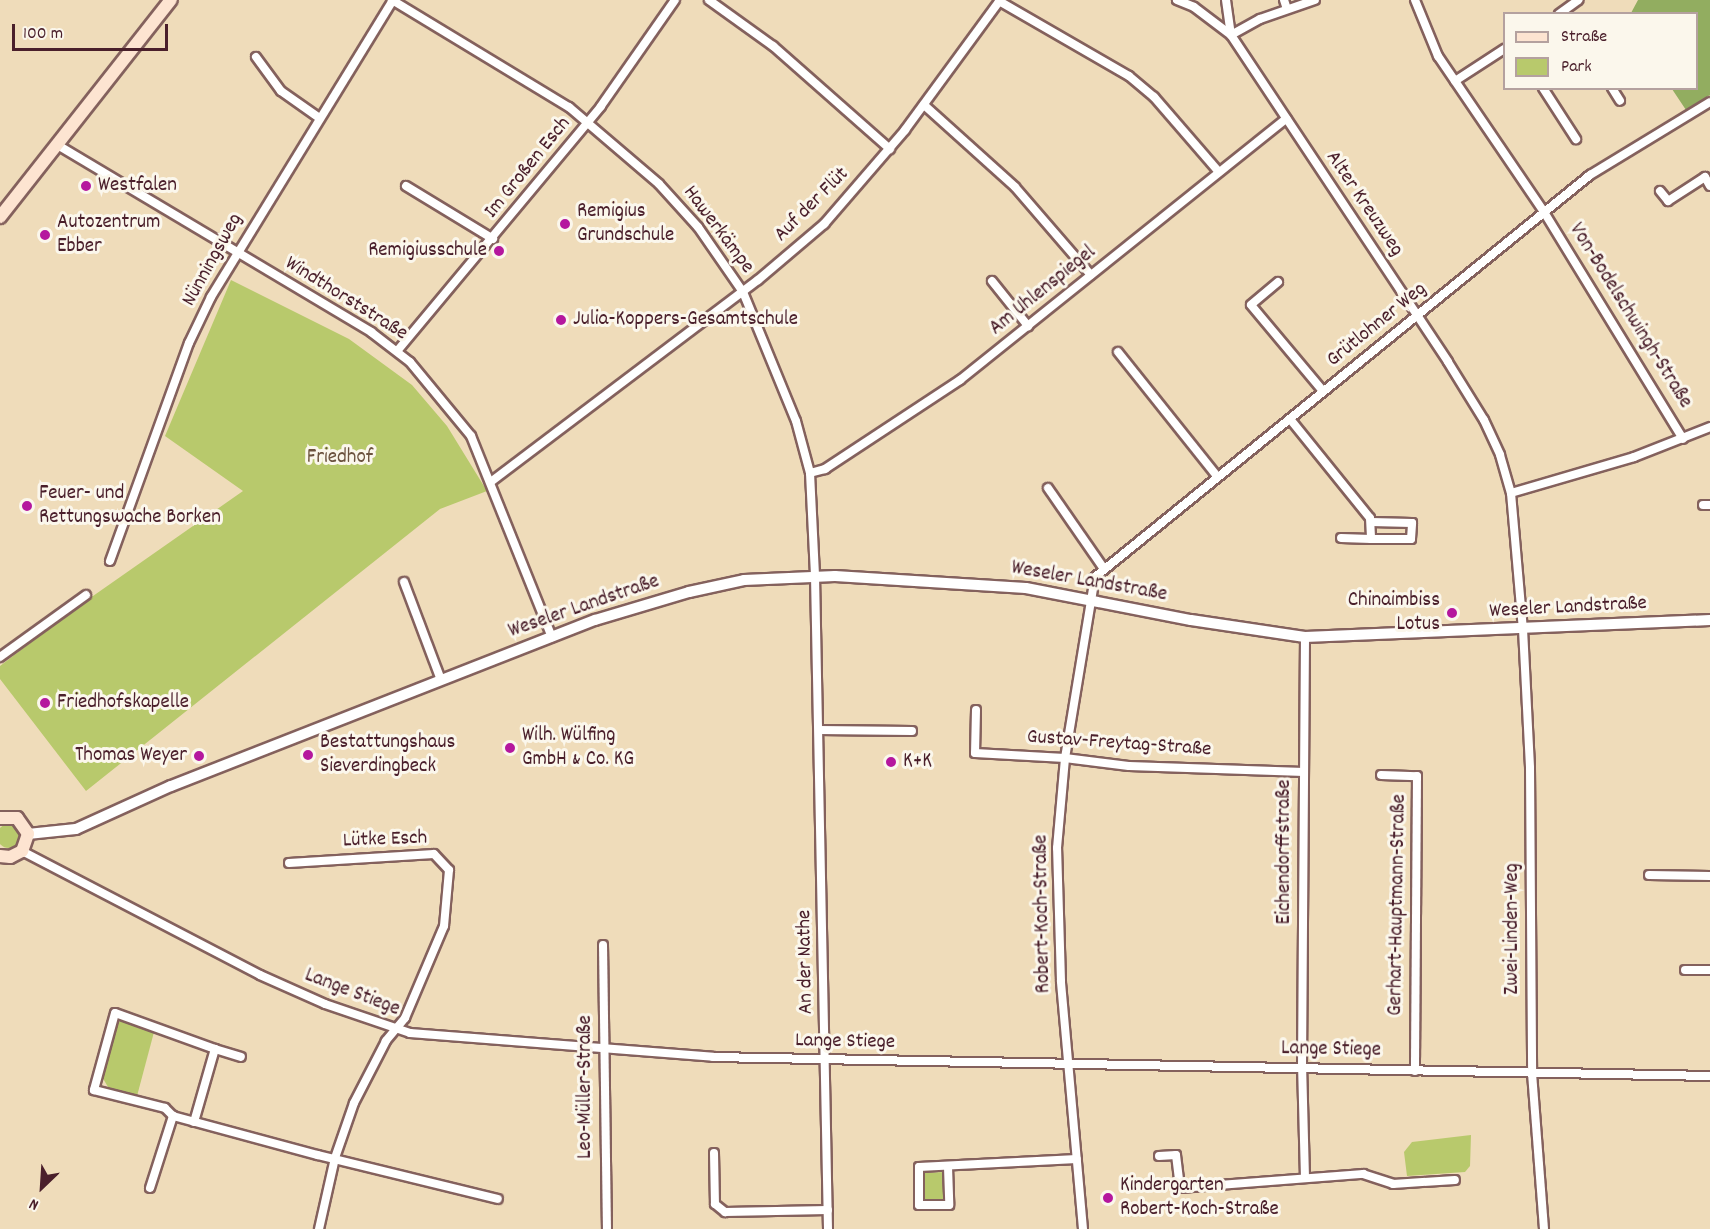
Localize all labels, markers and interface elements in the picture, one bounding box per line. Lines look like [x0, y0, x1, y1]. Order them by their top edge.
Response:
scale bar [15, 12, 171, 50]
legend [1503, 12, 1698, 90]
text: 100 m [23, 22, 63, 47]
text: Straße [1561, 25, 1607, 50]
text: Park [1561, 55, 1592, 80]
street label: Im Großen Esch [479, 112, 577, 224]
street label: Alter Kreuzweg [1320, 146, 1408, 262]
street label: Auf der Flüt [769, 162, 855, 248]
place label: Westfalen [98, 173, 177, 199]
marker: Westfalen [79, 179, 93, 193]
street label: Hawerkämpe [677, 181, 759, 279]
place label: Remigius Grundschule [577, 199, 674, 249]
street label: Nünningsweg [177, 209, 249, 311]
place label: Autozentrum Ebber [57, 210, 161, 260]
marker: Remigius Grundschule [558, 217, 572, 231]
street label: Von-Bodelschwingh-Straße [1563, 219, 1697, 413]
marker: Autozentrum Ebber [38, 228, 52, 242]
place label: Remigiusschule [368, 238, 487, 264]
street label: Am Uhlenspiegel [985, 240, 1101, 342]
marker: Remigiusschule [492, 244, 506, 258]
street label: Windthorststraße [280, 251, 412, 347]
street label: Grütlohner Weg [1322, 277, 1432, 373]
place label: Julia-Koppers-Gesamtschule [573, 307, 798, 333]
marker: Julia-Koppers-Gesamtschule [554, 313, 568, 327]
park label: Friedhof [307, 445, 373, 471]
place label: Feuer- und Rettungswache Borken [39, 481, 221, 531]
marker: Feuer- und Rettungswache Borken [20, 499, 34, 513]
street label: Weseler Landstraße [1009, 556, 1169, 608]
street label: Weseler Landstraße [505, 569, 663, 645]
place label: Chinaimbiss Lotus [1348, 588, 1440, 638]
street label: Weseler Landstraße [1489, 591, 1647, 625]
marker: Chinaimbiss Lotus [1445, 606, 1459, 620]
place label: Friedhofskapelle [57, 690, 189, 716]
marker: Friedhofskapelle [38, 696, 52, 710]
place label: Wilh. Wülfing GmbH & Co. KG [522, 723, 634, 773]
street label: Gustav-Freytag-Straße [1026, 725, 1212, 763]
place label: Bestattungshaus Sieverdingbeck [320, 730, 455, 780]
marker: Wilh. Wülfing GmbH & Co. KG [503, 741, 517, 755]
place label: Thomas Weyer [75, 743, 187, 769]
marker: Bestattungshaus Sieverdingbeck [301, 748, 315, 762]
marker: Thomas Weyer [192, 749, 206, 763]
place label: K+K [903, 749, 932, 775]
marker: K+K [884, 755, 898, 769]
street label: Eichendorffstraße [1272, 779, 1298, 925]
street label: Gerhart-Hauptmann-Straße [1383, 794, 1413, 1016]
street label: Lütke Esch [342, 826, 428, 854]
street label: Robert-Koch-Straße [1029, 834, 1057, 994]
street label: Zwei-Linden-Weg [1500, 863, 1526, 995]
street label: An der Nathe [792, 910, 820, 1014]
street label: Lange Stiege [301, 963, 403, 1023]
street label: Leo-Müller-Straße [573, 1015, 599, 1159]
street label: Lange Stiege [795, 1029, 895, 1055]
street label: Lange Stiege [1281, 1037, 1381, 1063]
north arrow [12, 1157, 72, 1217]
place label: Kindergarten Robert-Koch-Straße [1120, 1173, 1279, 1223]
marker: Kindergarten Robert-Koch-Straße [1101, 1191, 1115, 1205]
text: N [26, 1192, 43, 1216]

